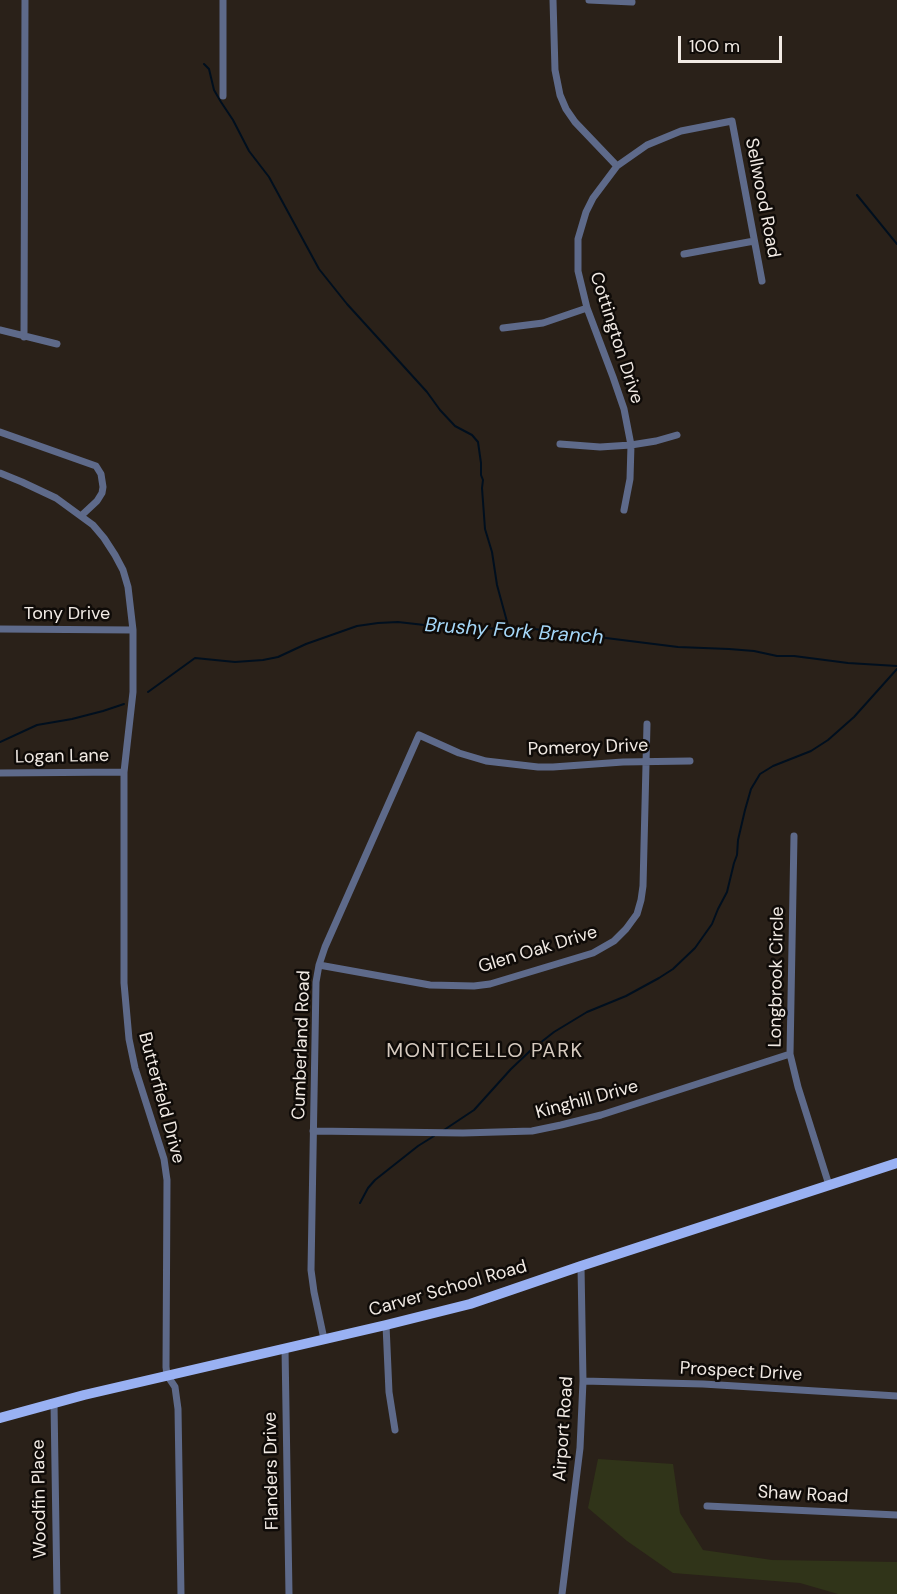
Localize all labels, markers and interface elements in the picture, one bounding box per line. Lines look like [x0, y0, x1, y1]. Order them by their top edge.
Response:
scale bar [681, 24, 784, 62]
text: 100 m [689, 34, 740, 58]
street label: Sellwood Road [740, 136, 784, 260]
street label: Cottington Drive [585, 269, 647, 407]
street label: Tony Drive [24, 603, 110, 625]
water label: Brushy Fork Branch [424, 614, 604, 650]
street label: Pomeroy Drive [527, 735, 649, 761]
street label: Logan Lane [15, 745, 109, 769]
street label: Longbrook Circle [765, 906, 789, 1048]
street label: Glen Oak Drive [476, 922, 600, 978]
street label: Cumberland Road [289, 970, 315, 1120]
street label: Butterfield Drive [133, 1030, 189, 1166]
district label: MONTICELLO PARK [386, 1040, 584, 1064]
street label: Kinghill Drive [533, 1076, 641, 1124]
street label: Carver School Road [367, 1256, 529, 1322]
street label: Prospect Drive [679, 1358, 803, 1386]
street label: Airport Road [550, 1376, 578, 1482]
street label: Flanders Drive [260, 1412, 284, 1530]
street label: Woodfin Place [28, 1439, 52, 1559]
street label: Shaw Road [757, 1482, 849, 1508]

